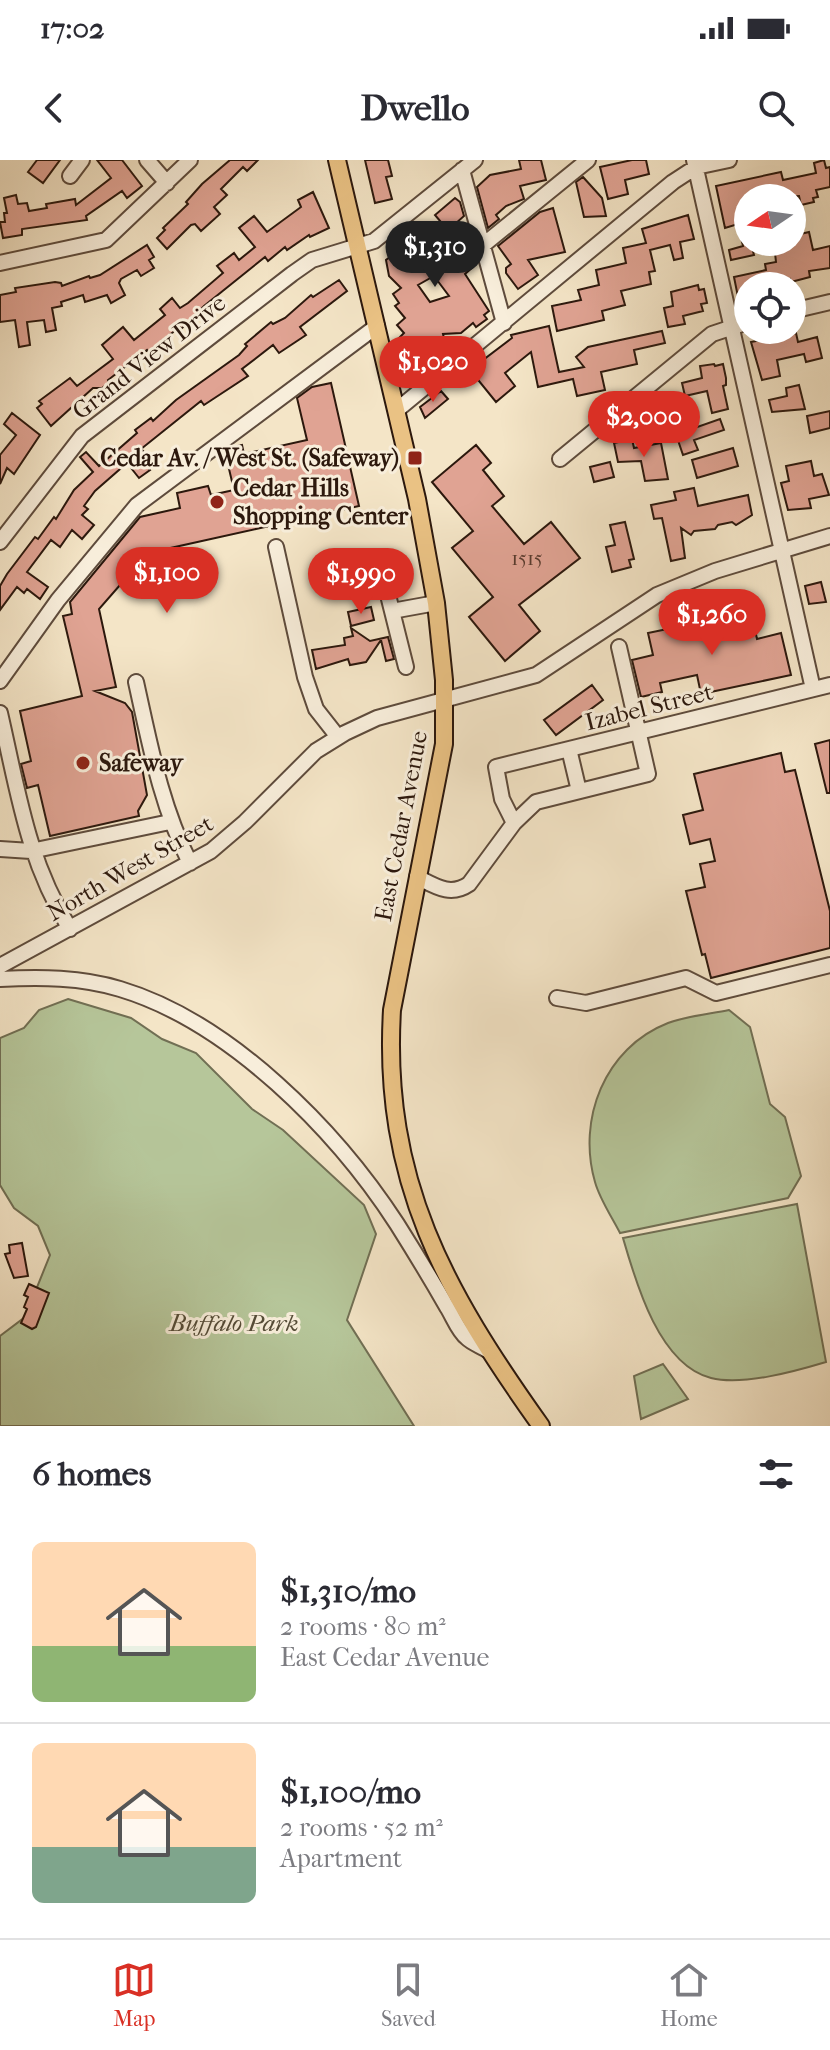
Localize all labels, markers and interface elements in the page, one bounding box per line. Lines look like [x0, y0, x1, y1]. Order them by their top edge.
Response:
text: 17:02 [40, 11, 104, 46]
icon: back [32, 86, 76, 130]
icon: search [754, 86, 798, 130]
text: Dwello [360, 87, 470, 129]
north arrow [734, 184, 806, 256]
map controls [734, 184, 806, 344]
pin: $1,310 [370, 221, 500, 289]
text: $1,310 [404, 231, 466, 262]
button: locate [734, 272, 806, 344]
street label: Grand View Drive [67, 289, 231, 425]
pin: $1,020 [368, 336, 498, 404]
text: $1,020 [397, 346, 469, 377]
pin: $2,000 [579, 391, 709, 459]
text: $2,000 [606, 401, 682, 432]
place label: Cedar Av. / West St. (Safeway) [100, 444, 399, 472]
marker: Cedar Av. / West St. (Safeway) [406, 449, 424, 467]
place label: Cedar Hills Shopping Center [233, 474, 409, 530]
marker: Cedar Hills Shopping Center [208, 493, 226, 511]
pin: $1,100 [102, 547, 232, 615]
house number: 1515 [511, 547, 543, 570]
pin: $1,990 [296, 548, 426, 616]
text: $1,100 [134, 557, 200, 588]
text: $1,990 [326, 558, 396, 589]
pin: $1,260 [647, 589, 777, 657]
text: $1,260 [677, 599, 747, 630]
street label: Izabel Street [582, 678, 716, 736]
street label: East Cedar Avenue [369, 728, 433, 924]
place label: Safeway [99, 749, 184, 777]
marker: Safeway [74, 754, 92, 772]
street label: North West Street [42, 809, 218, 927]
park label: Buffalo Park [167, 1309, 299, 1337]
icon: filters [754, 1452, 798, 1496]
text: 6 homes [32, 1454, 151, 1494]
text: $1,310/mo [280, 1571, 416, 1611]
icon: home [96, 1574, 192, 1670]
text: 2 rooms · 80 m² [280, 1611, 446, 1642]
text: East Cedar Avenue [280, 1642, 489, 1673]
text: $1,100/mo [280, 1772, 421, 1812]
icon: home [96, 1775, 192, 1871]
text: 2 rooms · 52 m² [280, 1812, 443, 1843]
text: Apartment [280, 1843, 402, 1874]
tab: Map [112, 1958, 156, 2032]
tab: Saved [381, 1958, 436, 2032]
tab: Home [660, 1958, 718, 2032]

